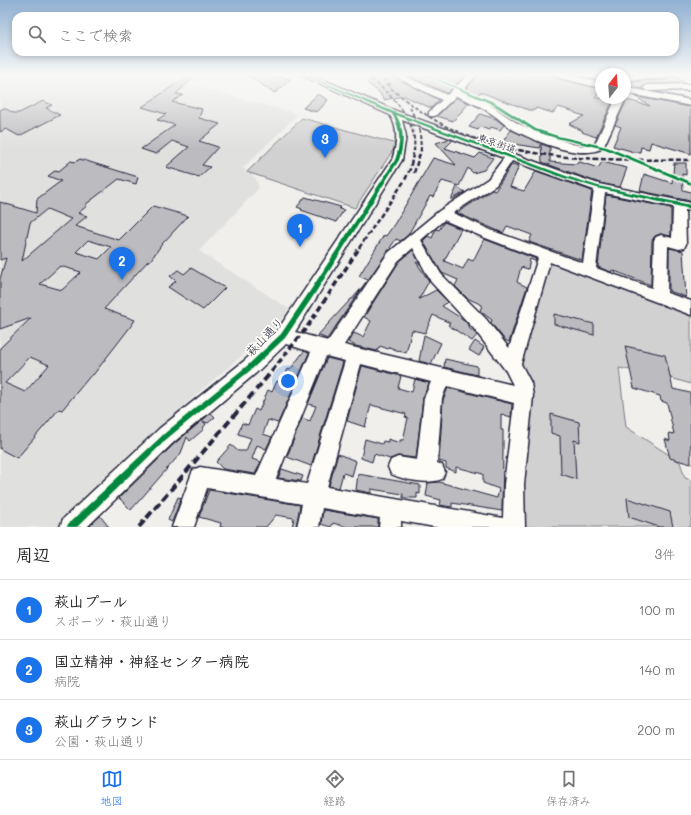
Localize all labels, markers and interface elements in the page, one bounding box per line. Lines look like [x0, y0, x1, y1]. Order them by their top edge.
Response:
search box [12, 12, 679, 56]
icon: search [26, 23, 48, 45]
text: ここで検索 [58, 25, 133, 45]
north arrow [595, 68, 631, 104]
pin: 3 [312, 125, 338, 158]
street label: 東京街道 [476, 130, 518, 156]
pin: 1 [287, 214, 313, 247]
pin: 2 [109, 247, 135, 280]
street label: 萩山通り [242, 313, 287, 359]
your location [278, 371, 298, 391]
text: 周辺 [16, 543, 50, 565]
text: 3件 [654, 545, 675, 562]
text: 萩山プール [54, 591, 128, 611]
text: 1 [26, 601, 32, 618]
text: 100 m [639, 601, 675, 618]
text: スポーツ · 萩山通り [54, 612, 172, 629]
text: 国立精神・神経センター病院 [54, 651, 249, 671]
text: 2 [25, 661, 33, 678]
text: 140 m [639, 661, 675, 678]
text: 病院 [54, 672, 80, 689]
text: 萩山グラウンド [54, 711, 159, 731]
text: 3 [25, 721, 33, 738]
text: 200 m [637, 721, 675, 738]
text: 公園 · 萩山通り [54, 732, 146, 749]
tab: 地図 [101, 768, 123, 808]
tab: 経路 [324, 768, 346, 808]
tab: 保存済み [547, 768, 591, 808]

